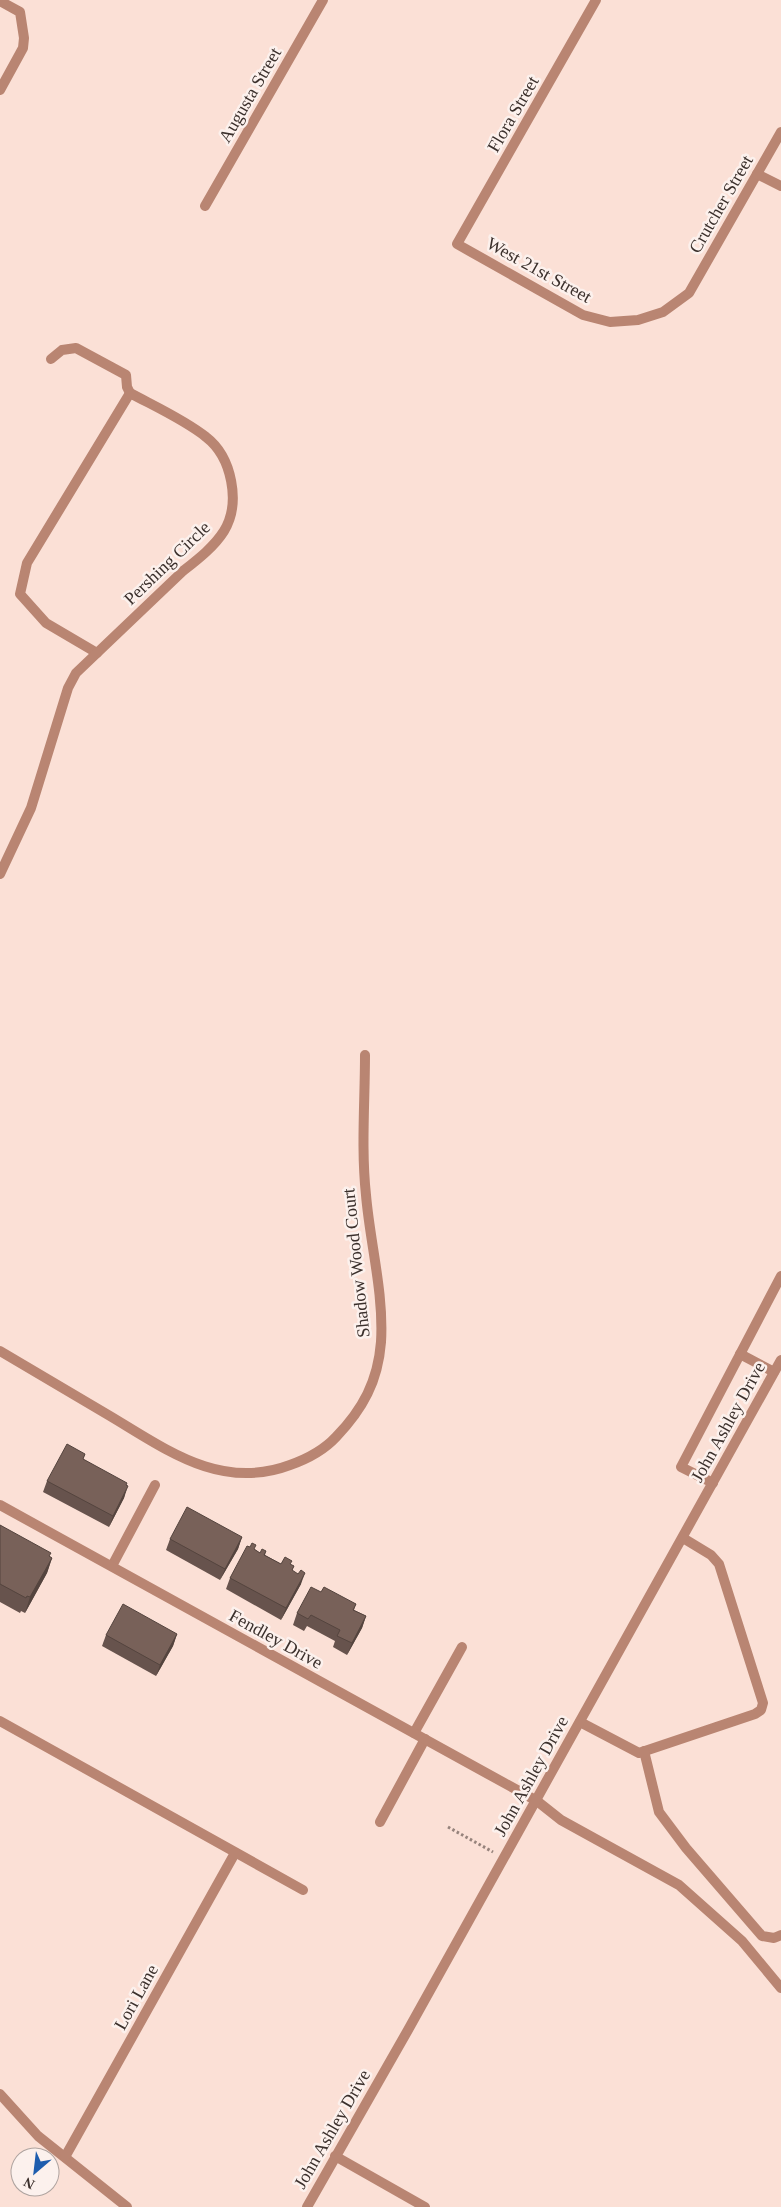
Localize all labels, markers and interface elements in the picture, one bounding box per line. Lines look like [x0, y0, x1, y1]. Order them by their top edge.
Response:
street label: Augusta Street [215, 44, 285, 146]
street label: Flora Street [483, 72, 543, 156]
street label: Crutcher Street [685, 152, 757, 256]
street label: West 21st Street [483, 233, 595, 307]
street label: Pershing Circle [120, 517, 214, 609]
street label: Shadow Wood Court [338, 1187, 374, 1339]
street label: John Ashley Drive [687, 1359, 769, 1485]
street label: Fendley Drive [226, 1605, 326, 1673]
street label: John Ashley Drive [490, 1713, 572, 1839]
street label: Lori Lane [110, 1961, 162, 2033]
street label: John Ashley Drive [290, 2066, 374, 2192]
north arrow [10, 2147, 60, 2197]
text: N [21, 2174, 37, 2192]

